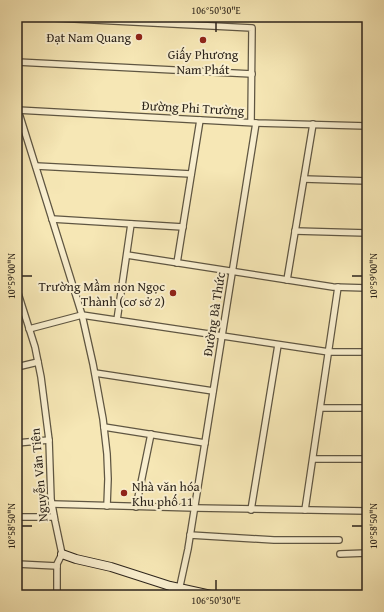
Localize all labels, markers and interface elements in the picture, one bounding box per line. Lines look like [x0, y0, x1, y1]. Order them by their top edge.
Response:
text: 106°50'30"E [191, 3, 241, 18]
place label: Đạt Nam Quang [47, 28, 132, 47]
marker: Đạt Nam Quang [134, 32, 144, 42]
marker: Giấy Phương Nam Phát [198, 35, 208, 45]
place label: Giấy Phương Nam Phát [168, 45, 239, 79]
street label: Đường Phi Trường [141, 96, 245, 120]
text: 10°59'00"N [4, 253, 19, 299]
text: 10°59'00"N [366, 253, 381, 299]
street label: Đường Bà Thức [198, 270, 230, 357]
place label: Trường Mầm non Ngọc Thành (cơ sở 2) [39, 277, 165, 311]
marker: Trường Mầm non Ngọc Thành (cơ sở 2) [168, 288, 178, 298]
street label: Nguyễn Văn Tiên [25, 427, 53, 523]
place label: Nhà văn hóa Khu phố 11 [132, 477, 201, 511]
marker: Nhà văn hóa Khu phố 11 [119, 488, 129, 498]
text: 10°58'50"N [4, 503, 19, 549]
text: 10°58'50"N [366, 503, 381, 549]
text: 106°50'30"E [191, 593, 241, 608]

